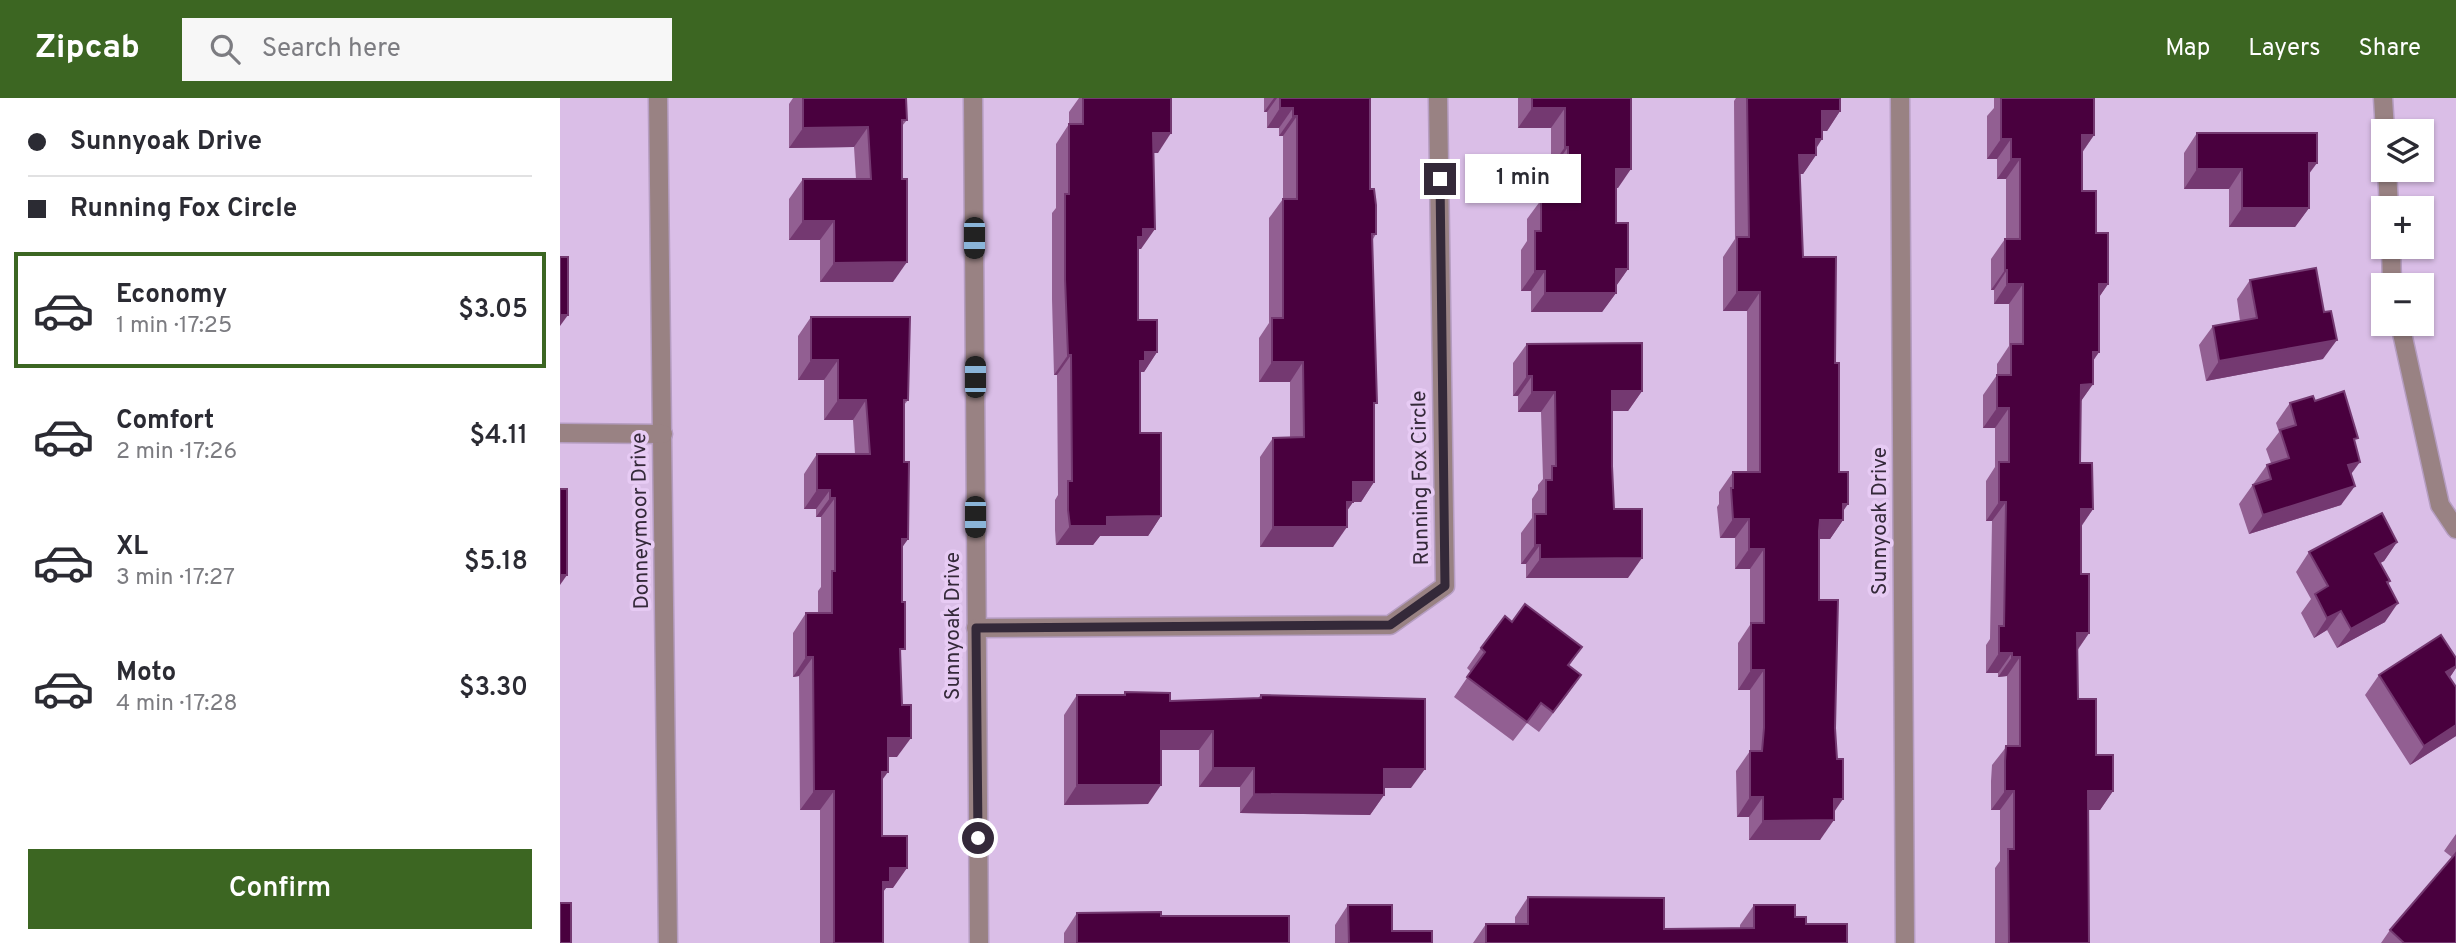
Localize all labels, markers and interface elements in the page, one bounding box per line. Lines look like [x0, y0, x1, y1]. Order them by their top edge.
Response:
search box [182, 18, 672, 81]
text: Zipcab [35, 28, 140, 70]
icon: search [206, 30, 244, 68]
text: Search here [262, 33, 401, 66]
text: Map [2165, 34, 2210, 64]
text: Layers [2248, 34, 2320, 64]
text: Share [2358, 34, 2421, 64]
map controls [2371, 119, 2434, 336]
button: layers [2371, 119, 2434, 182]
text: Sunnyoak Drive [70, 126, 262, 159]
callout: 1 min [1464, 154, 1580, 204]
route end [1424, 163, 1456, 195]
text: 1 min [1496, 164, 1550, 193]
text: Running Fox Circle [70, 193, 297, 226]
button: + [2371, 196, 2434, 259]
car [964, 217, 985, 259]
button: − [2371, 273, 2434, 336]
icon: car [32, 279, 95, 342]
text: Economy [116, 279, 227, 312]
text: $3.05 [458, 294, 528, 327]
text: 1 min · 17:25 [116, 312, 232, 341]
car [965, 356, 986, 398]
street label: Running Fox Circle [1406, 390, 1436, 566]
icon: car [32, 405, 95, 468]
text: Comfort [116, 405, 214, 438]
text: $4.11 [469, 420, 528, 453]
street label: Donneymoor Drive [626, 432, 656, 610]
text: 2 min · 17:26 [116, 438, 237, 467]
street label: Sunnyoak Drive [1867, 447, 1894, 595]
car [965, 496, 986, 538]
icon: car [32, 531, 95, 594]
text: XL [116, 531, 148, 564]
text: $5.18 [464, 546, 528, 579]
street label: Sunnyoak Drive [940, 552, 967, 700]
text: 3 min · 17:27 [116, 564, 235, 593]
icon: car [32, 657, 95, 720]
text: Moto [116, 657, 176, 690]
text: $3.30 [459, 672, 528, 705]
text: 4 min · 17:28 [116, 690, 238, 719]
route start [962, 822, 994, 854]
button: Confirm [28, 849, 532, 929]

